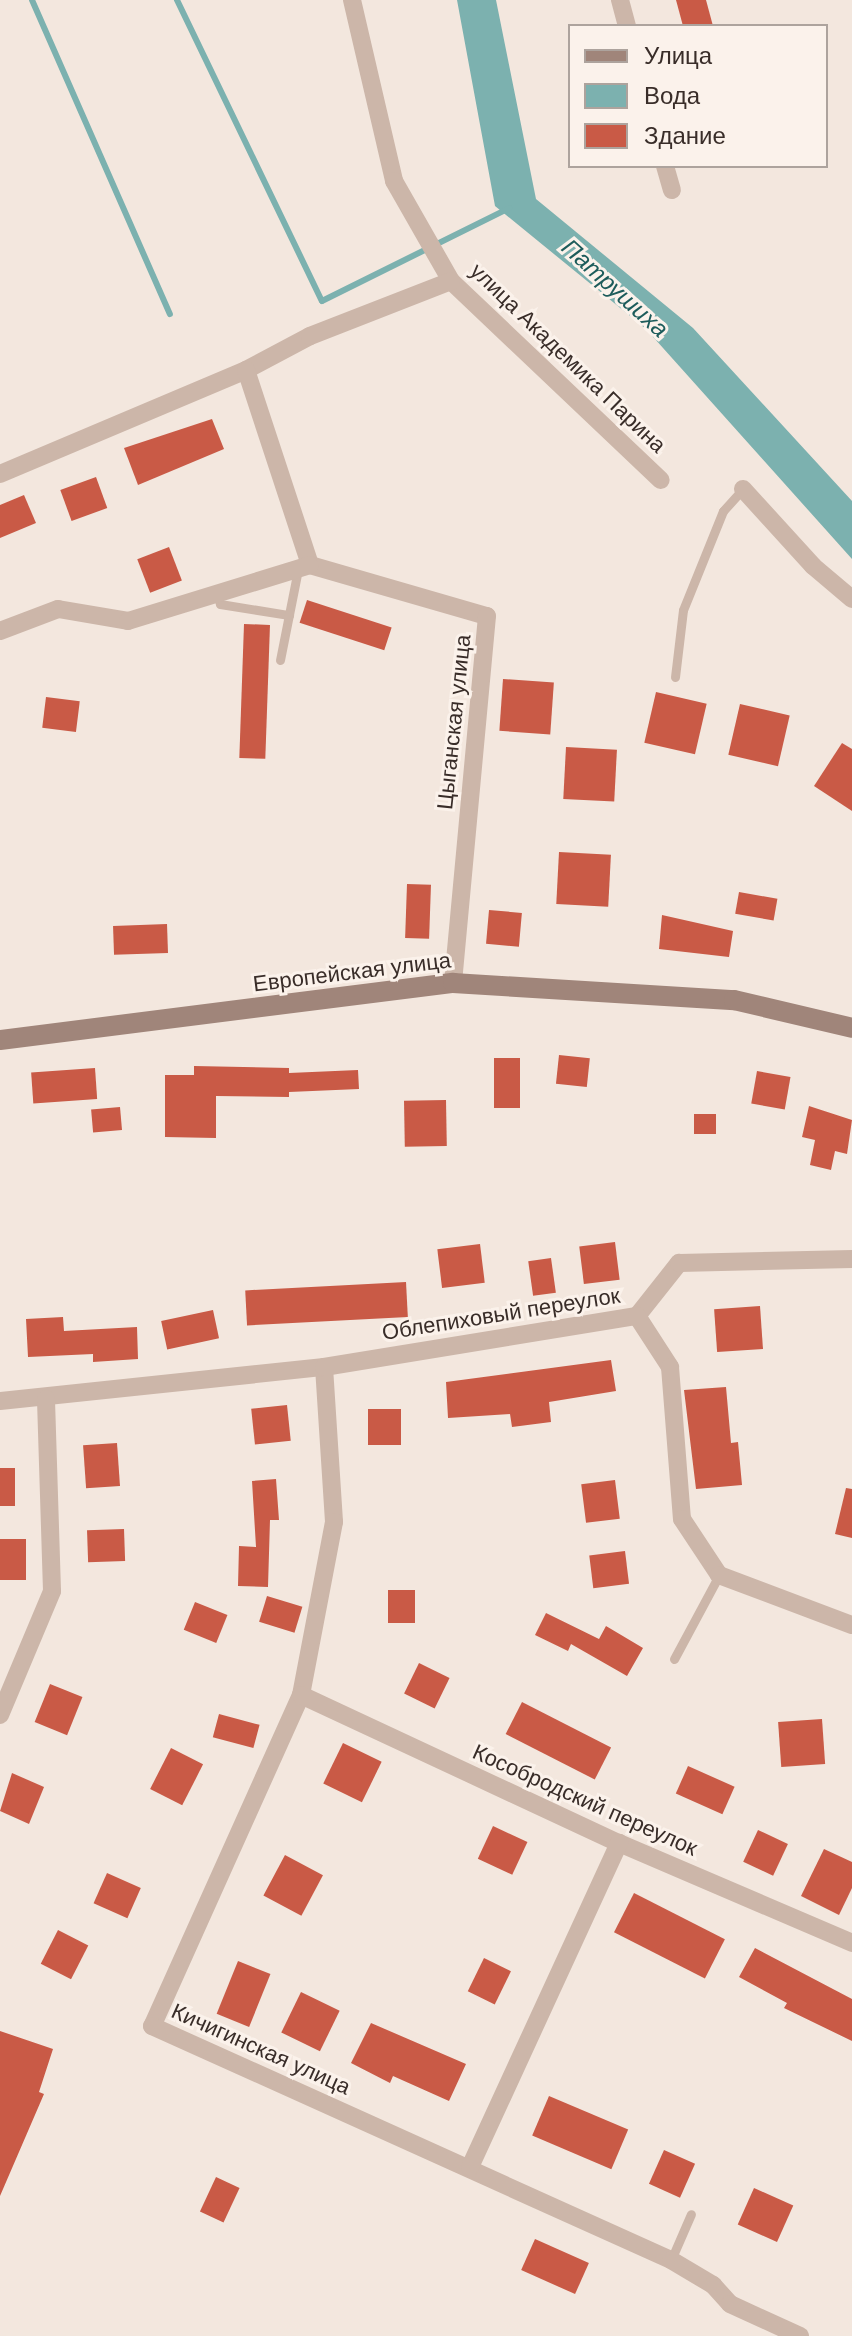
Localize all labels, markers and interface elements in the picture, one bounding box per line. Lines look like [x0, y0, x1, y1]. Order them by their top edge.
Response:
legend [568, 24, 828, 168]
text: Улица [644, 42, 712, 69]
text: Вода [644, 82, 700, 109]
text: Здание [644, 122, 726, 149]
water label: Патрушиха [556, 233, 674, 343]
street label: улица Академика Парина [465, 258, 671, 458]
street label: Цыганская улица [432, 633, 476, 811]
street label: Европейская улица [252, 947, 452, 997]
street label: Облепиховый переулок [380, 1282, 622, 1346]
street label: Кособродский переулок [469, 1739, 701, 1861]
street label: Кичигинская улица [167, 1998, 355, 2100]

